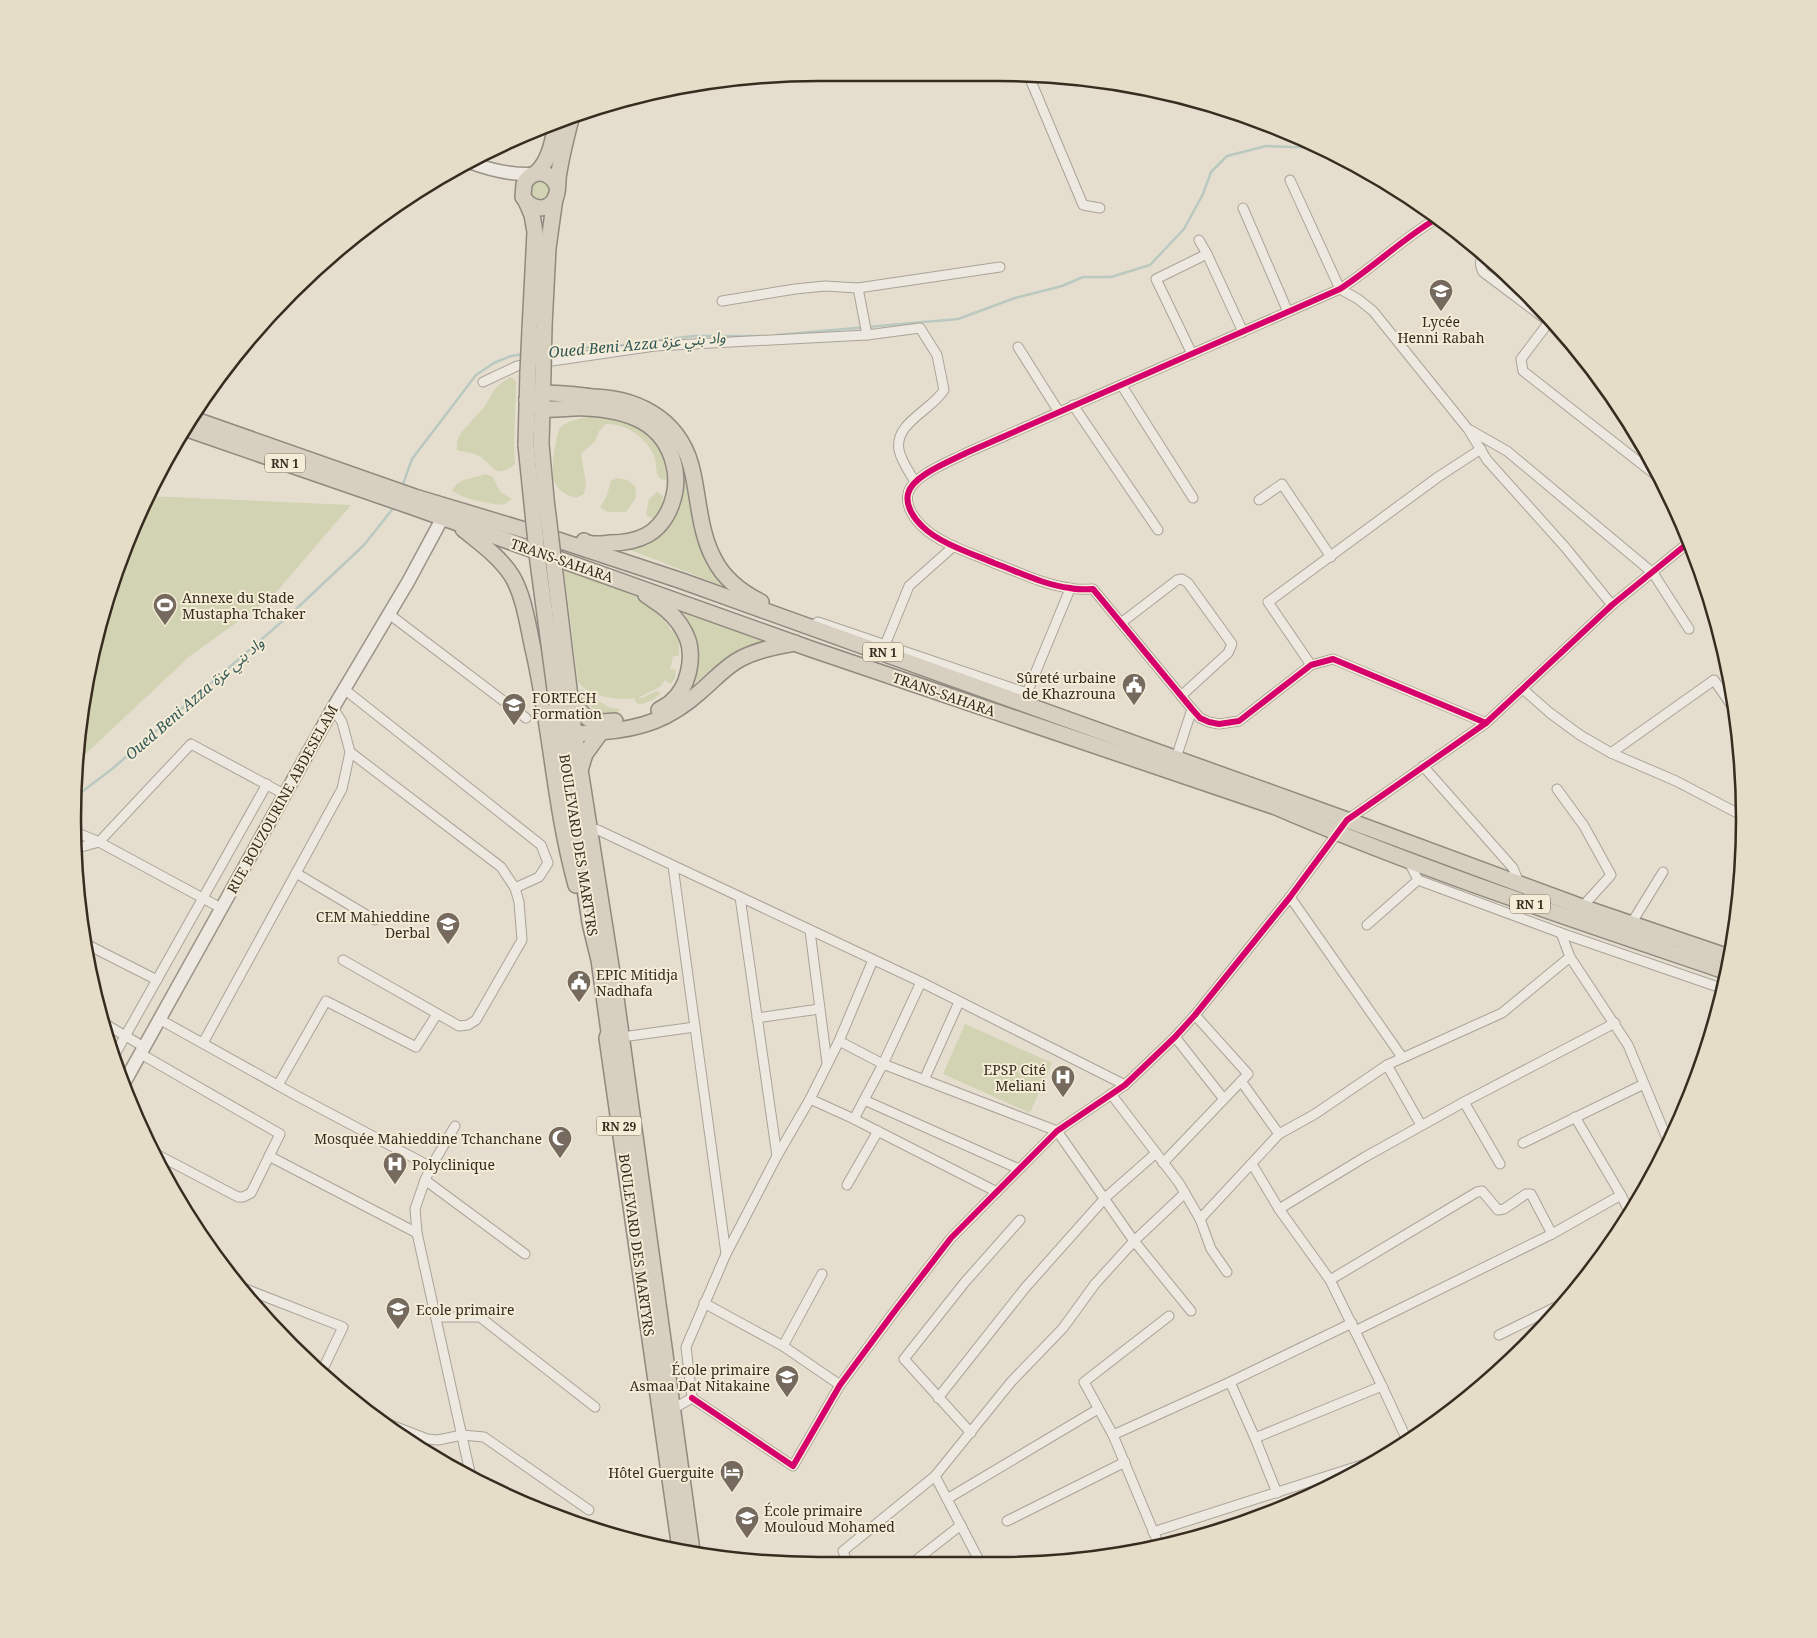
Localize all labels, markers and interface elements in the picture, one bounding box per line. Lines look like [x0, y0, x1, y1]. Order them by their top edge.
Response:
school or university icon: Lycée Henni Rabah [1428, 278, 1454, 312]
place label: Lycée Henni Rabah [1397, 312, 1485, 347]
water label: Oued Beni Azza واد بني عزة [548, 326, 727, 364]
road number: RN 1 [265, 453, 305, 472]
street label: TRANS-SAHARA [508, 534, 616, 587]
place label: Annexe du Stade Mustapha Tchaker [182, 588, 306, 623]
sports icon: Annexe du Stade Mustapha Tchaker [152, 592, 178, 626]
water label: Oued Beni Azza واد بني عزة [120, 632, 269, 766]
road number: RN 1 [863, 642, 903, 662]
street label: TRANS-SAHARA [890, 668, 998, 721]
place label: Sûreté urbaine de Khazrouna [1016, 668, 1116, 703]
public building icon: Sûreté urbaine de Khazrouna [1121, 672, 1147, 706]
place label: FORTECH Formation [532, 688, 602, 723]
school or university icon: FORTECH Formation [501, 692, 527, 726]
street label: RUE BOUZOURINE ABDESELAM [222, 701, 342, 897]
street label: BOULEVARD DES MARTYRS [555, 753, 603, 937]
road number: RN 1 [1510, 894, 1550, 914]
place label: CEM Mahieddine Derbal [316, 907, 431, 942]
school or university icon: CEM Mahieddine Derbal [435, 911, 461, 945]
place label: EPIC Mitidja Nadhafa [596, 965, 678, 1000]
public building icon: EPIC Mitidja Nadhafa [566, 969, 592, 1003]
place label: EPSP Cité Meliani [984, 1060, 1047, 1095]
hospital icon: EPSP Cité Meliani [1050, 1064, 1076, 1098]
road number: RN 29 [596, 1116, 642, 1136]
mosque icon: Mosquée Mahieddine Tchanchane [547, 1125, 573, 1159]
place label: Mosquée Mahieddine Tchanchane [314, 1129, 542, 1148]
hospital icon: Polyclinique [382, 1151, 408, 1185]
street label: BOULEVARD DES MARTYRS [615, 1152, 659, 1338]
place label: Polyclinique [412, 1155, 495, 1174]
school or university icon: Ecole primaire [385, 1296, 411, 1330]
place label: Ecole primaire [416, 1300, 515, 1319]
place label: École primaire Asmaa Dat Nitakaine [630, 1360, 770, 1395]
school or university icon: École primaire Asmaa Dat Nitakaine [774, 1364, 800, 1398]
hotel icon: Hôtel Guerguite [719, 1459, 745, 1493]
place label: Hôtel Guerguite [608, 1463, 714, 1482]
place label: École primaire Mouloud Mohamed [764, 1501, 895, 1536]
school or university icon: École primaire Mouloud Mohamed [734, 1505, 760, 1539]

